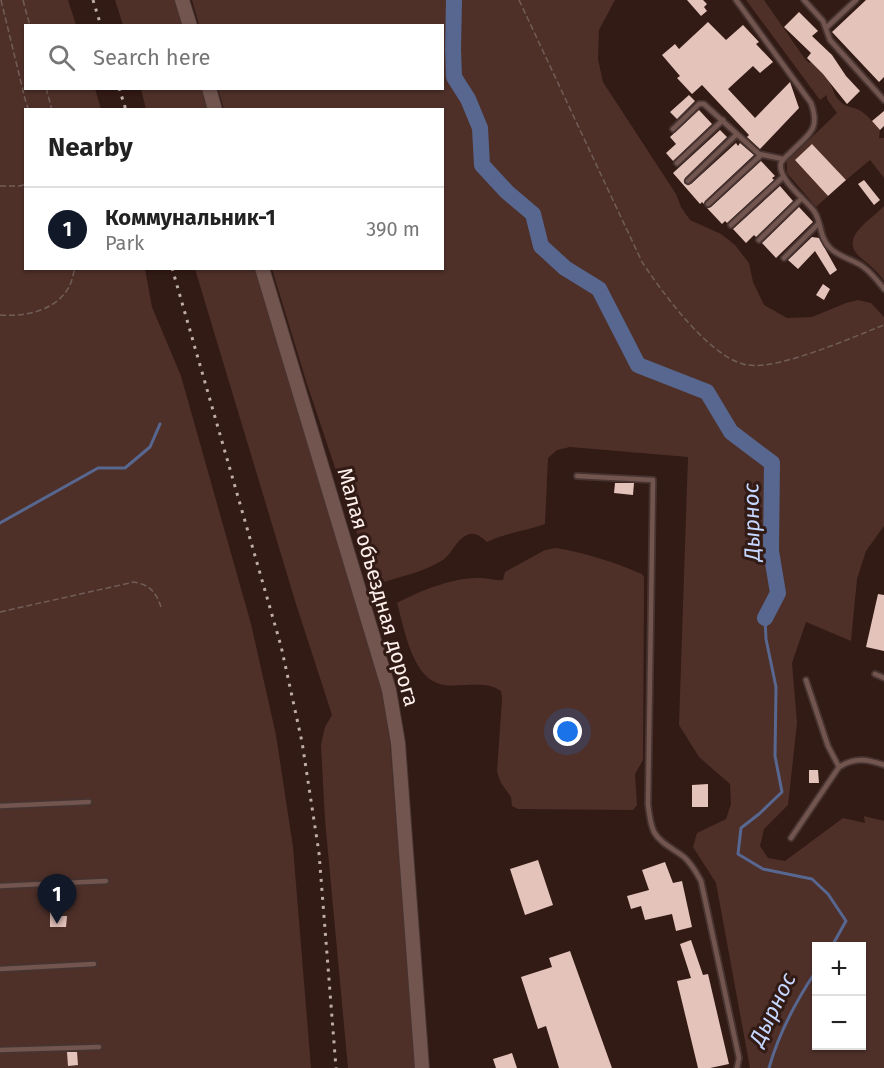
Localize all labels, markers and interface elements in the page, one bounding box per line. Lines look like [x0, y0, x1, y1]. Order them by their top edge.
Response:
search box [24, 24, 444, 90]
icon: search [45, 41, 78, 74]
text: Search here [93, 44, 211, 71]
text: Nearby [48, 132, 133, 163]
text: Коммунальник-1 [105, 204, 276, 231]
text: 1 [63, 217, 72, 241]
text: 390 m [366, 217, 420, 241]
text: Park [105, 231, 144, 255]
street label: Малая объездная дорога [331, 465, 425, 709]
water label: Дырнос [737, 482, 766, 563]
your location [553, 717, 582, 746]
pin: 1 [38, 874, 76, 924]
map controls [812, 942, 866, 1050]
button: + [812, 942, 866, 996]
water label: Дырнос [742, 968, 802, 1052]
button: − [812, 996, 866, 1050]

